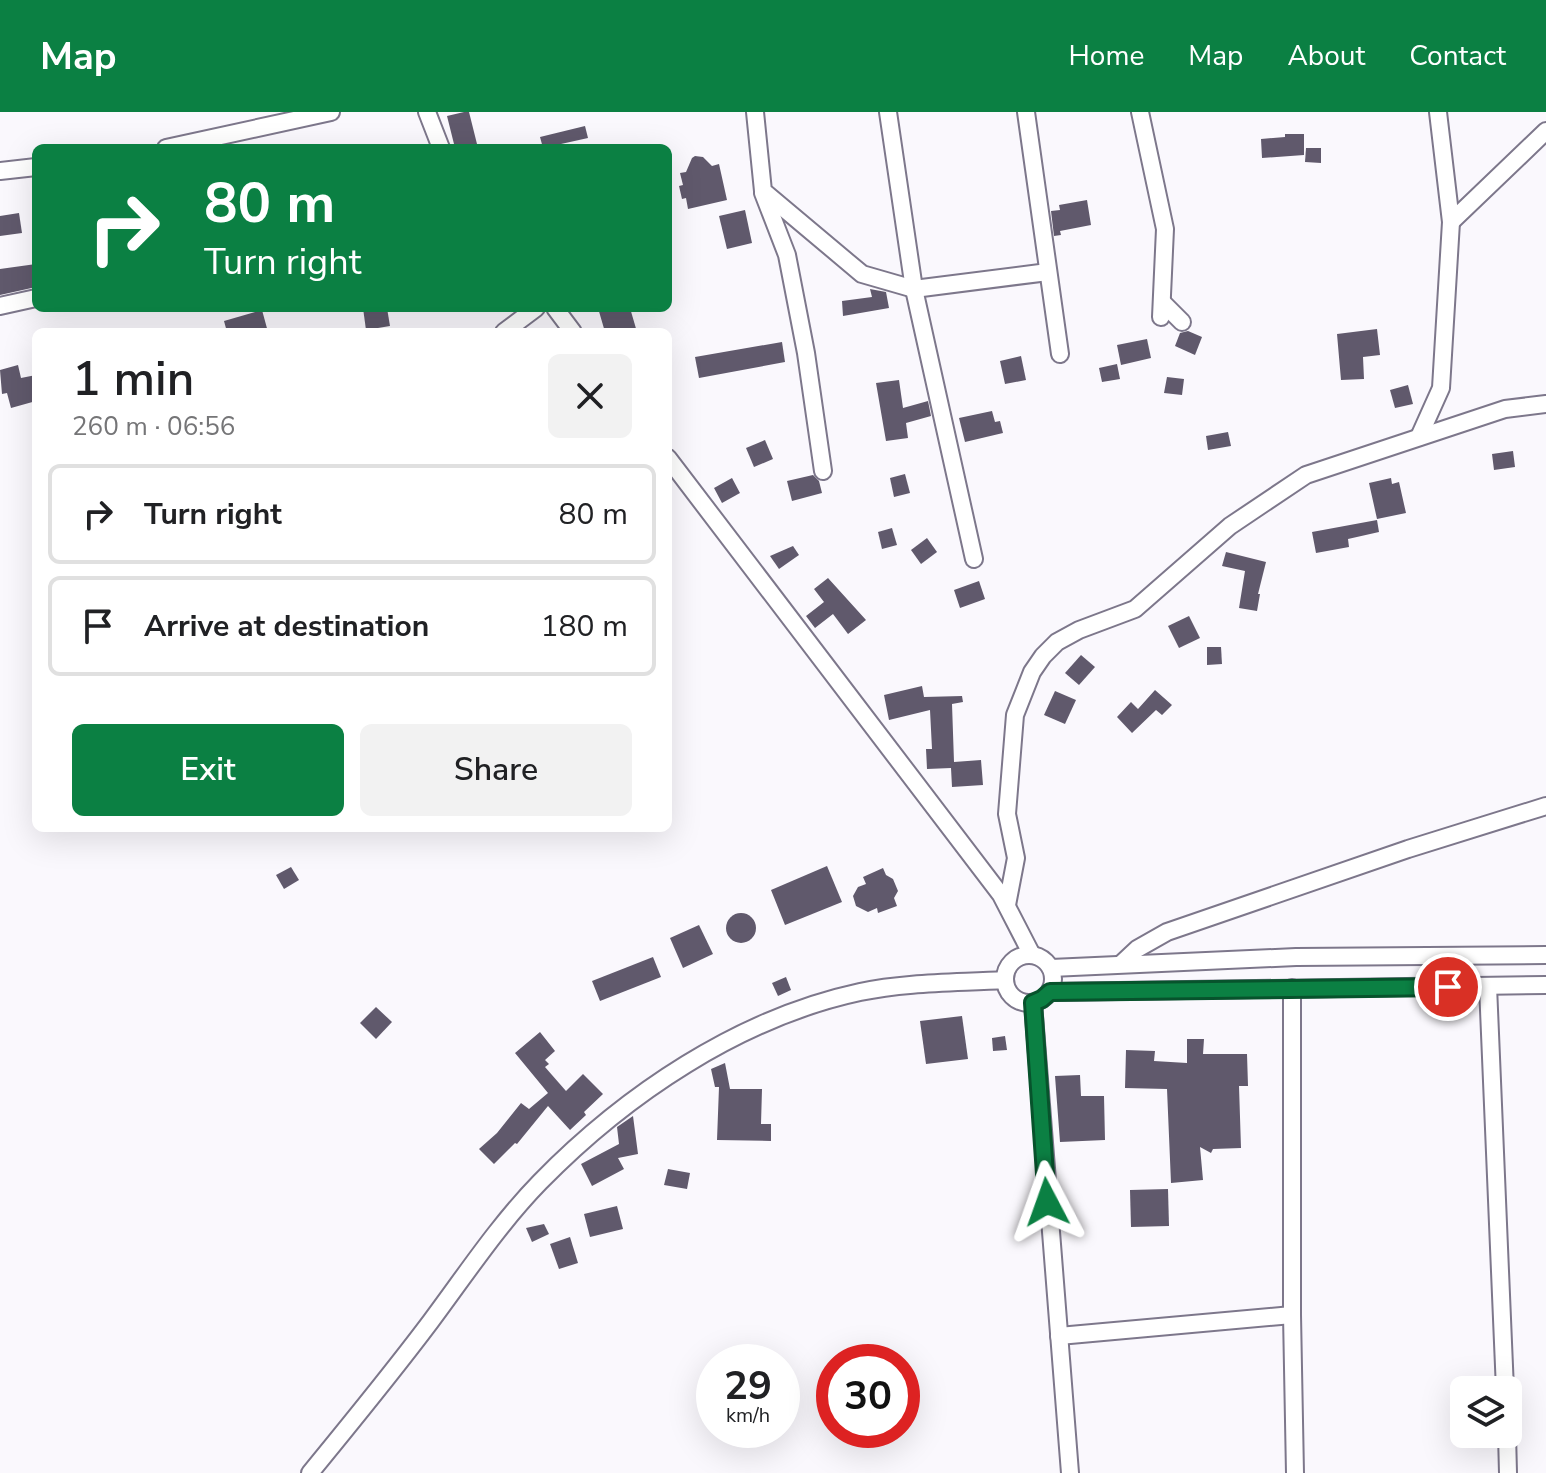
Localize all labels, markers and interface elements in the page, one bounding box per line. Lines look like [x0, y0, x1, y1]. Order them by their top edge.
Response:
text: Map [40, 31, 117, 82]
text: Home [1069, 37, 1144, 75]
text: Map [1188, 37, 1243, 75]
text: About [1287, 37, 1365, 75]
text: Contact [1409, 37, 1506, 75]
text: 80 m [204, 165, 335, 242]
icon: right [72, 176, 176, 280]
text: Turn right [204, 238, 361, 287]
text: 1 min [72, 346, 194, 412]
button: close [548, 354, 632, 438]
text: 260 m · 06:56 [72, 409, 235, 444]
icon: right [76, 492, 120, 536]
text: Turn right [144, 494, 282, 535]
text: 80 m [559, 494, 628, 535]
icon: arrive [76, 604, 120, 648]
text: Arrive at destination [144, 606, 429, 647]
text: 180 m [541, 606, 628, 647]
button: Exit [72, 724, 344, 816]
button: Share [360, 724, 632, 816]
pin [1414, 953, 1482, 1021]
icon: arrive [1426, 965, 1470, 1009]
position arrow [1005, 1160, 1089, 1244]
speed limit sign: 30 [816, 1344, 920, 1448]
text: 29 [724, 1359, 772, 1413]
map controls [1450, 1376, 1522, 1448]
button: layers [1450, 1376, 1522, 1448]
text: km/h [726, 1402, 770, 1429]

